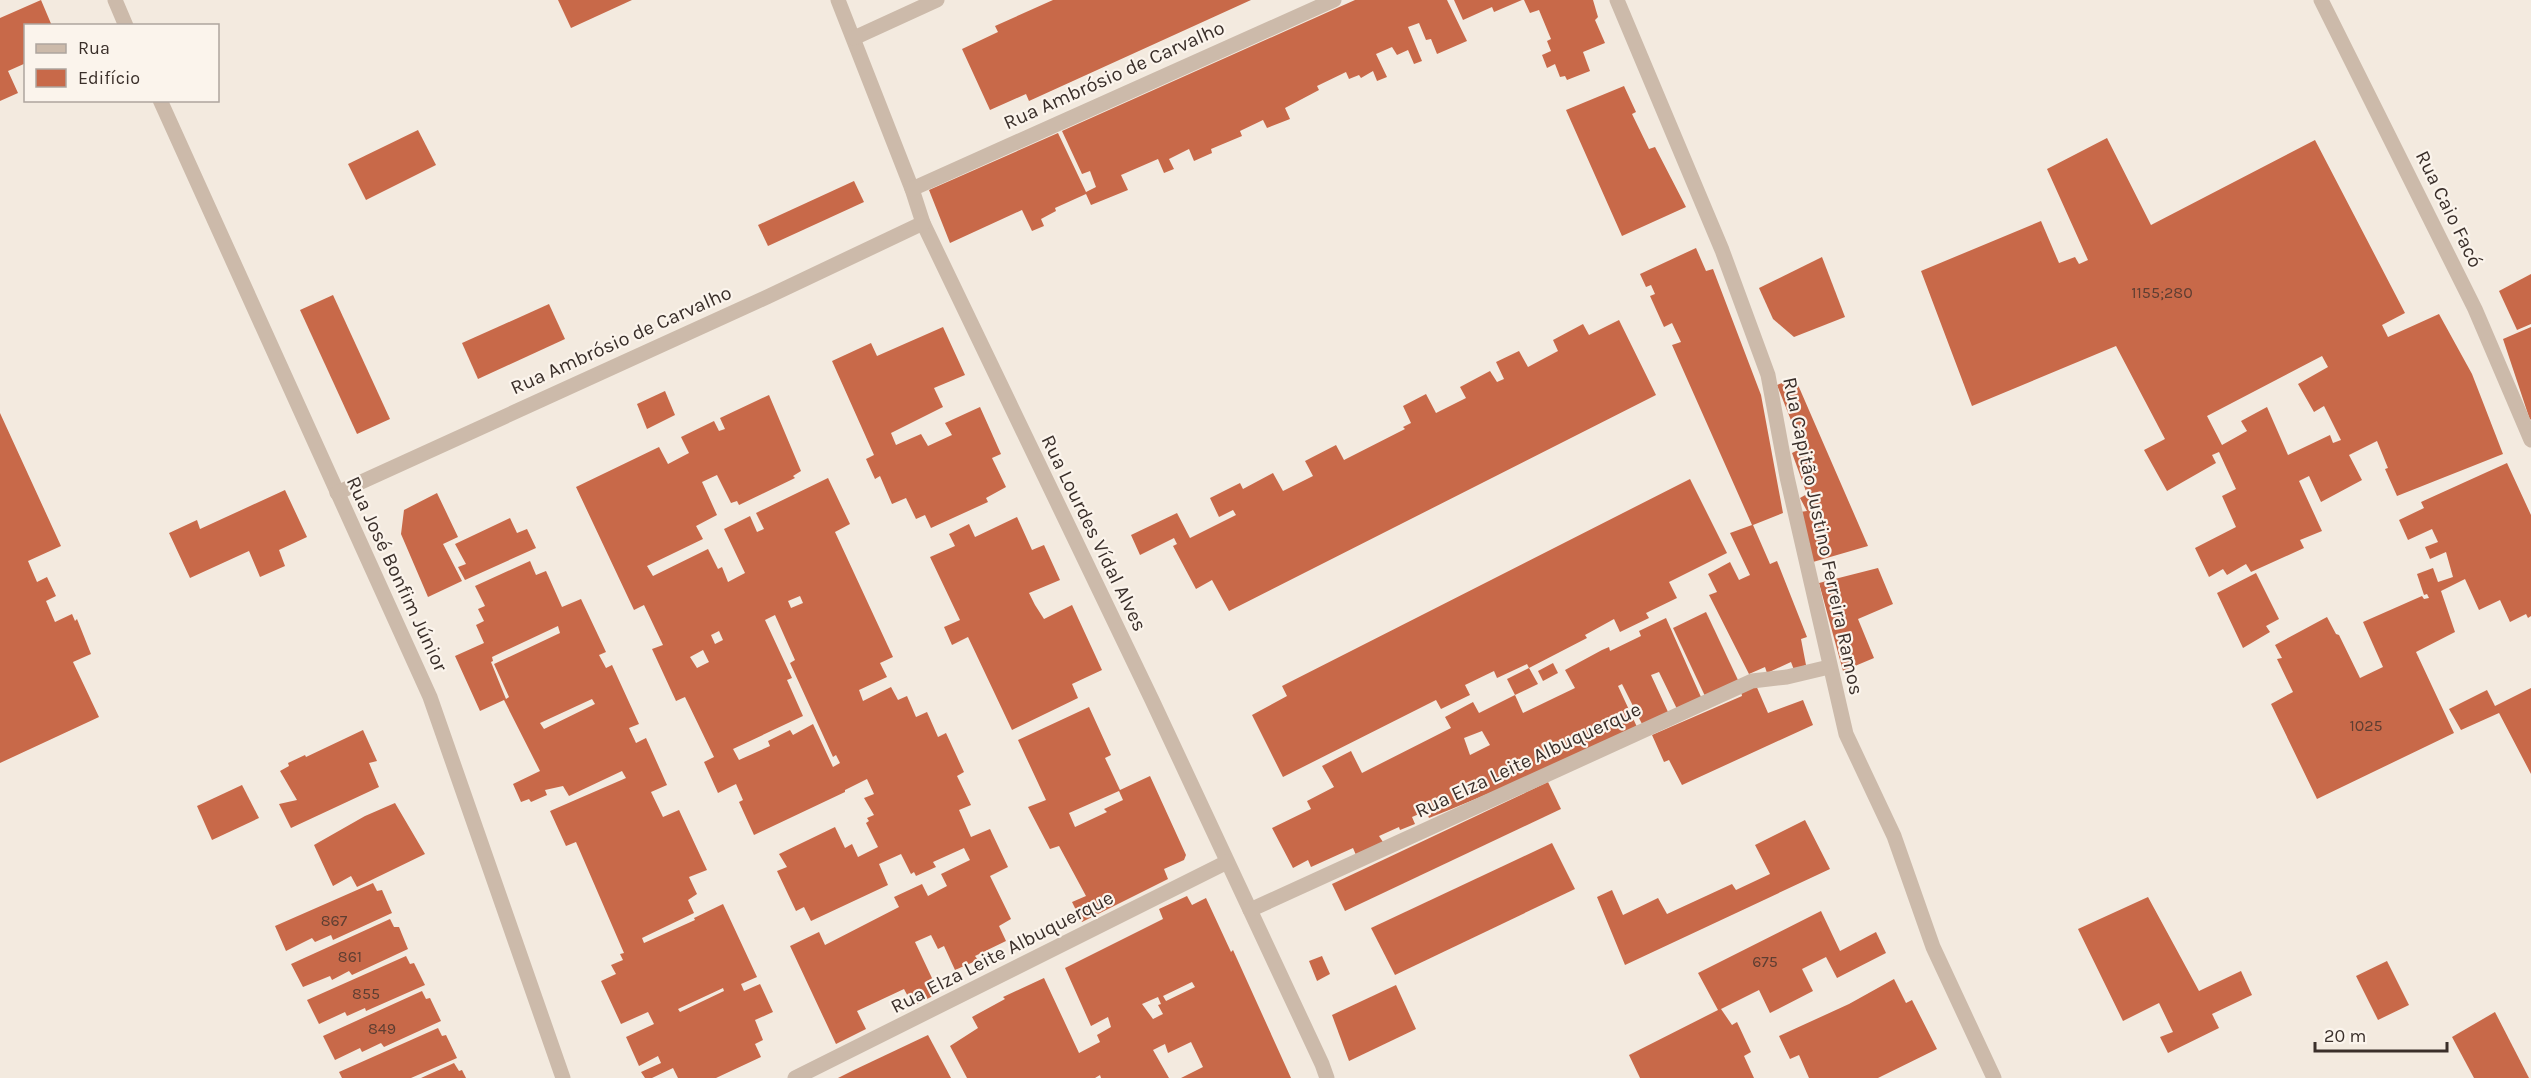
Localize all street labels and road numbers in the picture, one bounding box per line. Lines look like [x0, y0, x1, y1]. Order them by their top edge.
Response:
street label: Rua Ambrósio de Carvalho [1000, 16, 1228, 134]
street label: Rua Caio Facó [2411, 147, 2487, 271]
street label: Rua Ambrósio de Carvalho [507, 281, 735, 399]
street label: Rua Capitão Justino Ferreira Ramos [1778, 375, 1868, 697]
street label: Rua Lourdes Vídal Alves [1036, 431, 1152, 635]
street label: Rua José Bonfim Júnior [342, 473, 453, 676]
street label: Rua Elza Leite Albuquerque [1411, 697, 1645, 823]
street label: Rua Elza Leite Albuquerque [887, 886, 1117, 1018]

